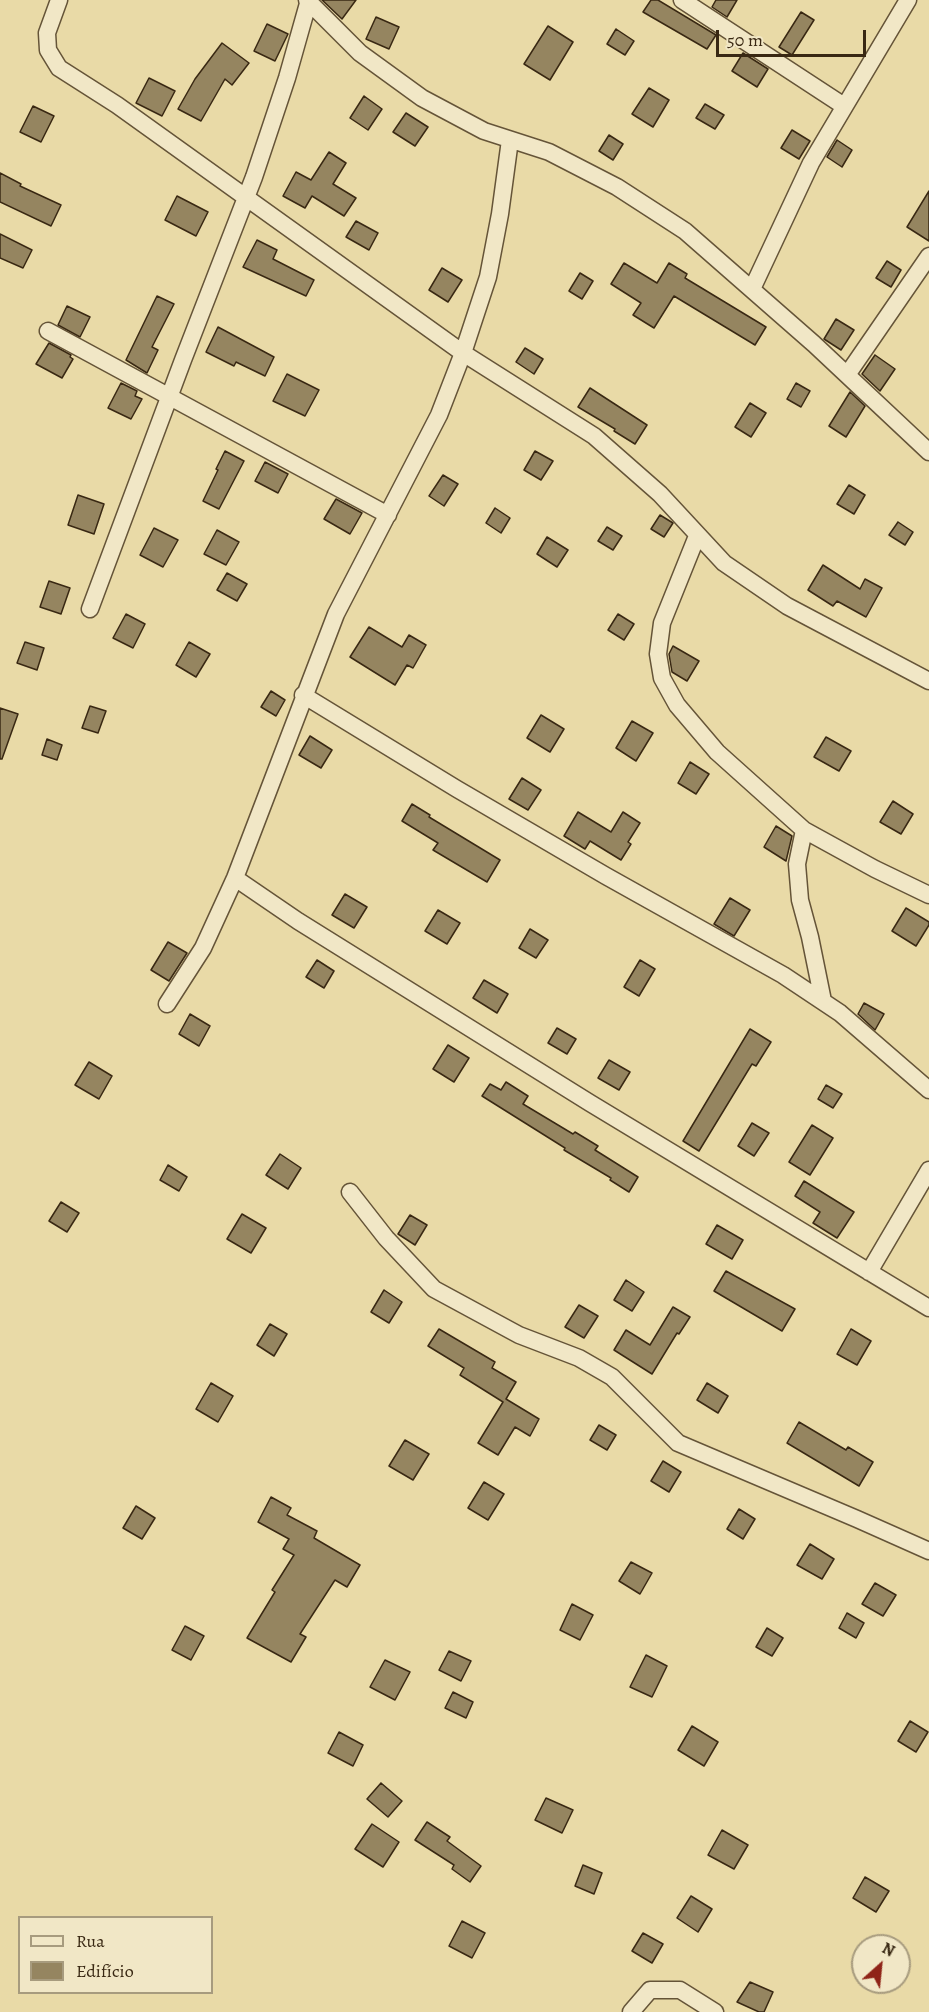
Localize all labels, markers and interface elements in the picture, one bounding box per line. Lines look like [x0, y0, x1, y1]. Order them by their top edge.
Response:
scale bar [719, 18, 869, 56]
text: 50 m [727, 28, 763, 52]
legend [18, 1916, 213, 1994]
text: Rua [76, 1929, 105, 1953]
north arrow [851, 1934, 911, 1994]
text: N [878, 1937, 898, 1962]
text: Edifício [76, 1959, 134, 1983]

